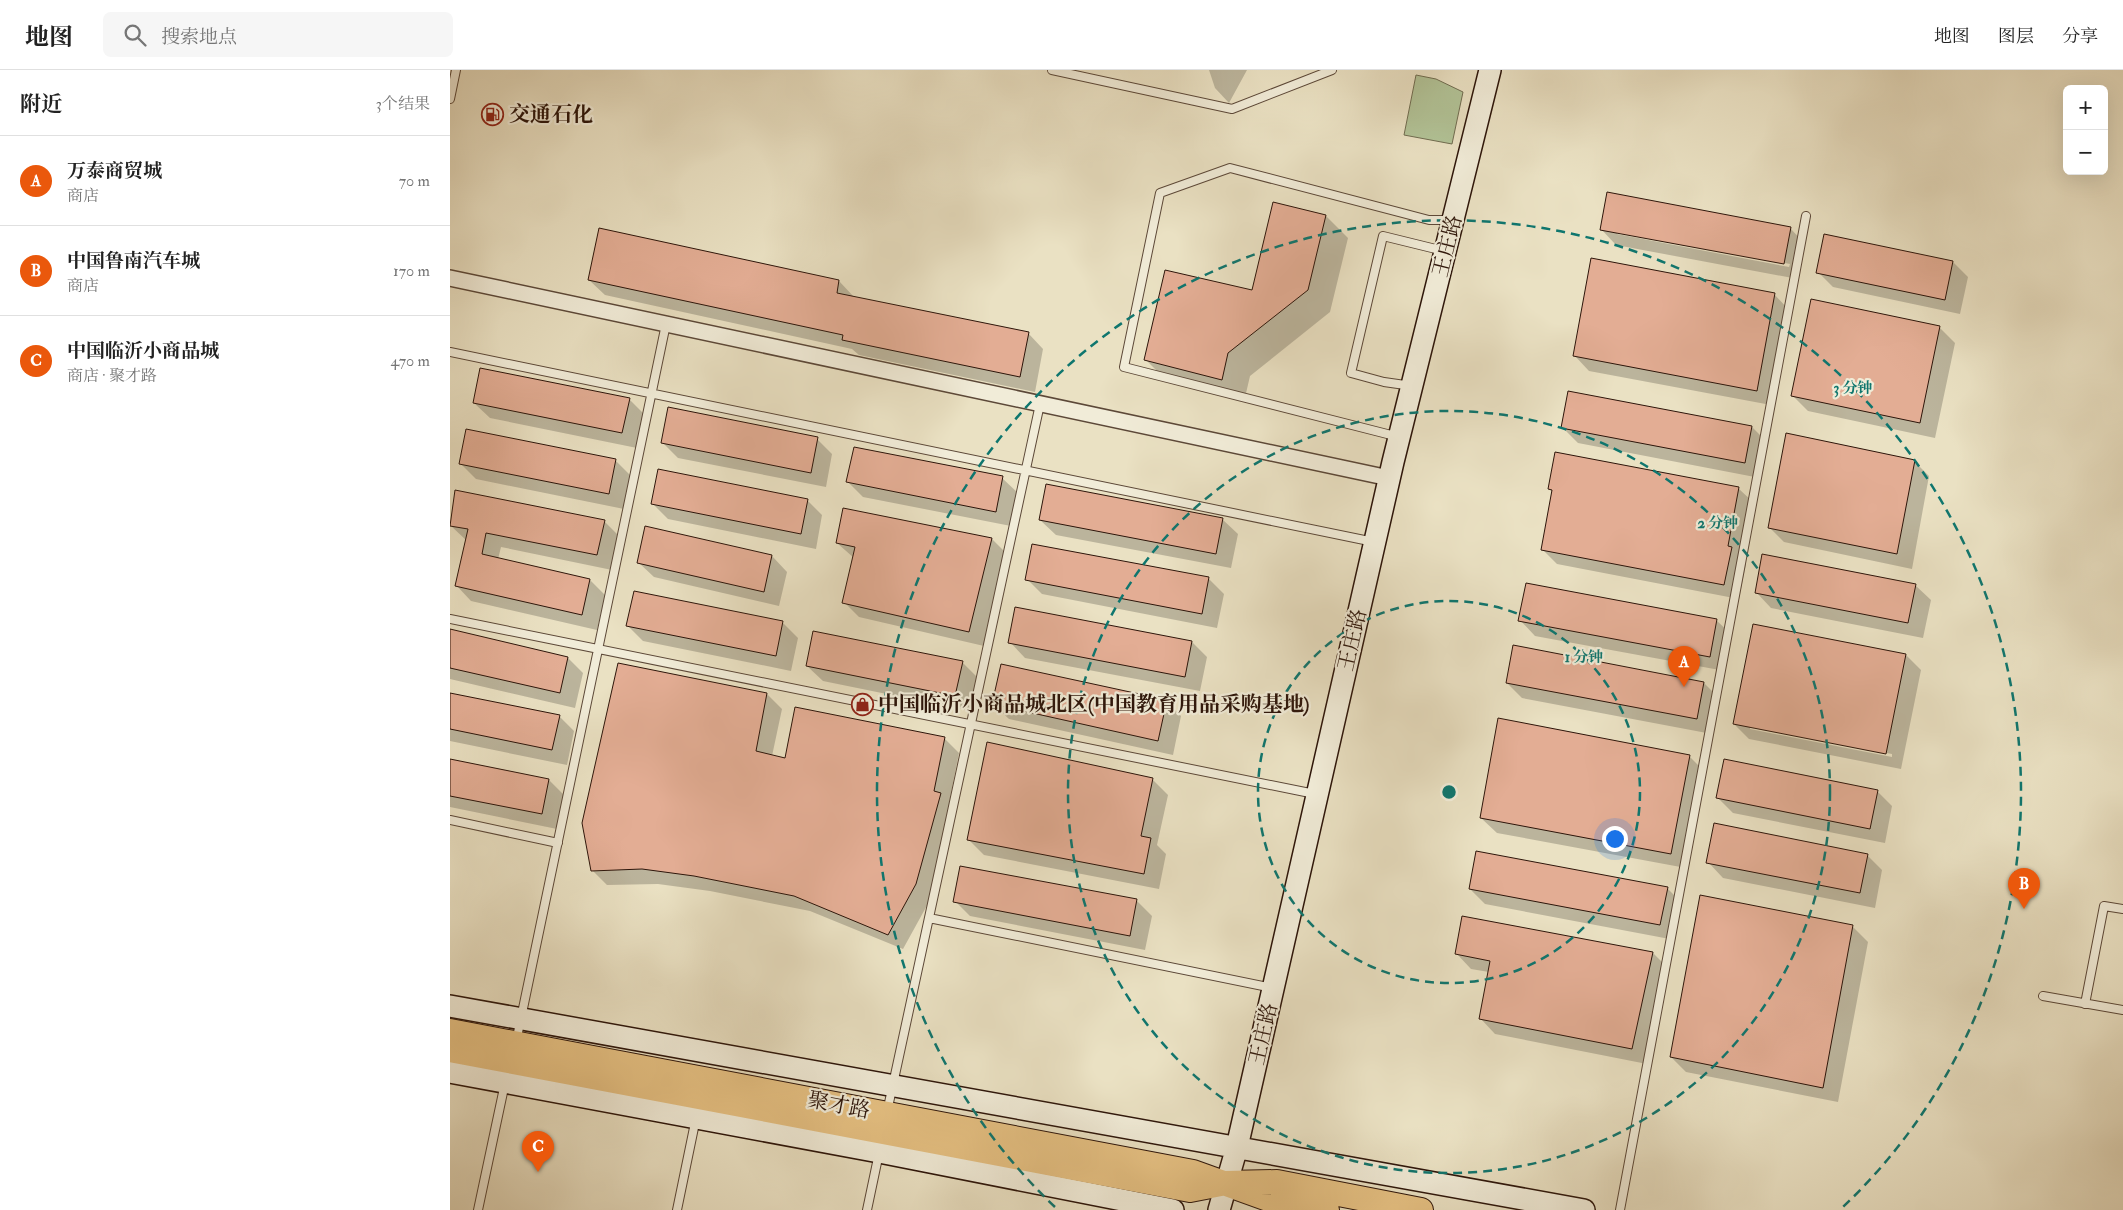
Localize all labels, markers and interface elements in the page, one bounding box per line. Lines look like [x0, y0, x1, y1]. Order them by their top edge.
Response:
search box [103, 12, 453, 57]
icon: search [121, 21, 149, 49]
text: 地图 [25, 22, 73, 53]
text: 搜索地点 [161, 25, 237, 49]
text: 地图 [1934, 25, 1970, 48]
text: 图层 [1998, 25, 2034, 48]
text: 分享 [2062, 25, 2098, 48]
map controls [2063, 85, 2108, 175]
button: + [2063, 85, 2108, 130]
text: 附近 [20, 91, 62, 118]
text: 3个结果 [376, 94, 430, 114]
place label: 交通石化 [509, 101, 593, 128]
fuel station icon: 交通石化 [481, 102, 505, 126]
button: − [2063, 130, 2108, 175]
text: 万泰商贸城 [67, 159, 162, 183]
text: A [31, 171, 41, 191]
text: 70 m [399, 171, 430, 191]
text: 商店 [67, 186, 99, 206]
street label: 王庄路 [1427, 212, 1468, 280]
text: 中国鲁南汽车城 [67, 249, 200, 273]
text: B [31, 261, 41, 281]
text: 170 m [393, 261, 430, 281]
text: 商店 [67, 276, 99, 296]
text: 中国临沂小商品城 [67, 339, 219, 363]
text: C [30, 351, 42, 371]
text: 470 m [390, 351, 430, 371]
text: 商店 · 聚才路 [67, 366, 157, 386]
text: 3 分钟 [1834, 379, 1872, 398]
text: 2 分钟 [1698, 514, 1738, 533]
street label: 王庄路 [1332, 606, 1373, 674]
pin: A [1668, 646, 1700, 687]
text: 1 分钟 [1565, 648, 1603, 667]
place label: 中国临沂小商品城北区(中国教育用品采购基地) [878, 691, 1309, 718]
shop icon: 中国临沂小商品城北区(中国教育用品采购基地) [850, 692, 874, 716]
centre of rings [1440, 783, 1458, 801]
your location [1602, 826, 1628, 852]
pin: B [2008, 868, 2040, 909]
street label: 王庄路 [1243, 1000, 1284, 1068]
street label: 聚才路 [805, 1086, 872, 1125]
pin: C [522, 1131, 554, 1172]

